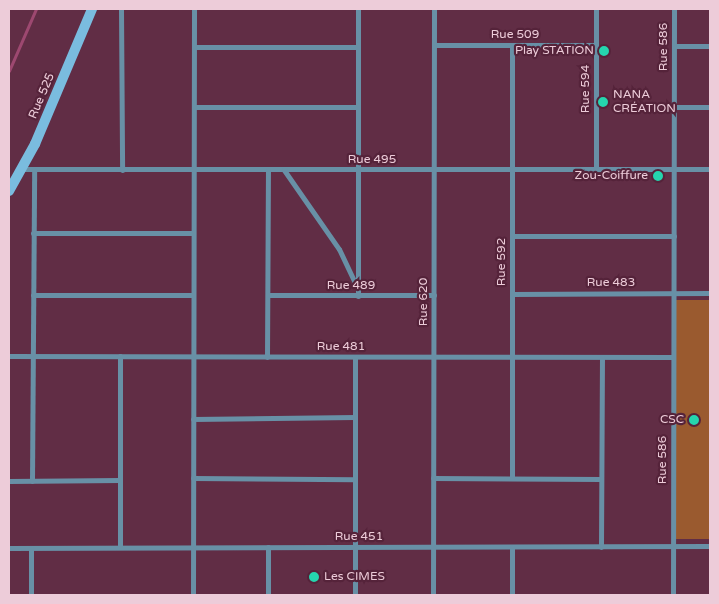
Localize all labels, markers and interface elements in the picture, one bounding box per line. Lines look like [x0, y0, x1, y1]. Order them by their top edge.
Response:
street label: Rue 586 [657, 23, 671, 71]
street label: Rue 509 [491, 28, 539, 42]
place label: Play STATION [515, 44, 594, 58]
marker: Play STATION [598, 45, 610, 57]
street label: Rue 594 [579, 65, 593, 113]
street label: Rue 525 [26, 71, 58, 121]
place label: NANA CRÉATION [613, 88, 676, 116]
marker: NANA CRÉATION [597, 96, 609, 108]
street label: Rue 495 [348, 153, 396, 167]
place label: Zou-Coiffure [575, 169, 648, 183]
marker: Zou-Coiffure [652, 170, 664, 182]
street label: Rue 592 [495, 238, 509, 286]
street label: Rue 483 [587, 276, 635, 290]
street label: Rue 620 [417, 278, 431, 326]
street label: Rue 489 [327, 279, 375, 293]
street label: Rue 481 [317, 340, 365, 354]
place label: CSC [660, 413, 684, 427]
marker: CSC [688, 414, 700, 426]
street label: Rue 586 [656, 436, 670, 484]
street label: Rue 451 [335, 530, 383, 544]
place label: Les CIMES [324, 570, 385, 584]
marker: Les CIMES [308, 571, 320, 583]

